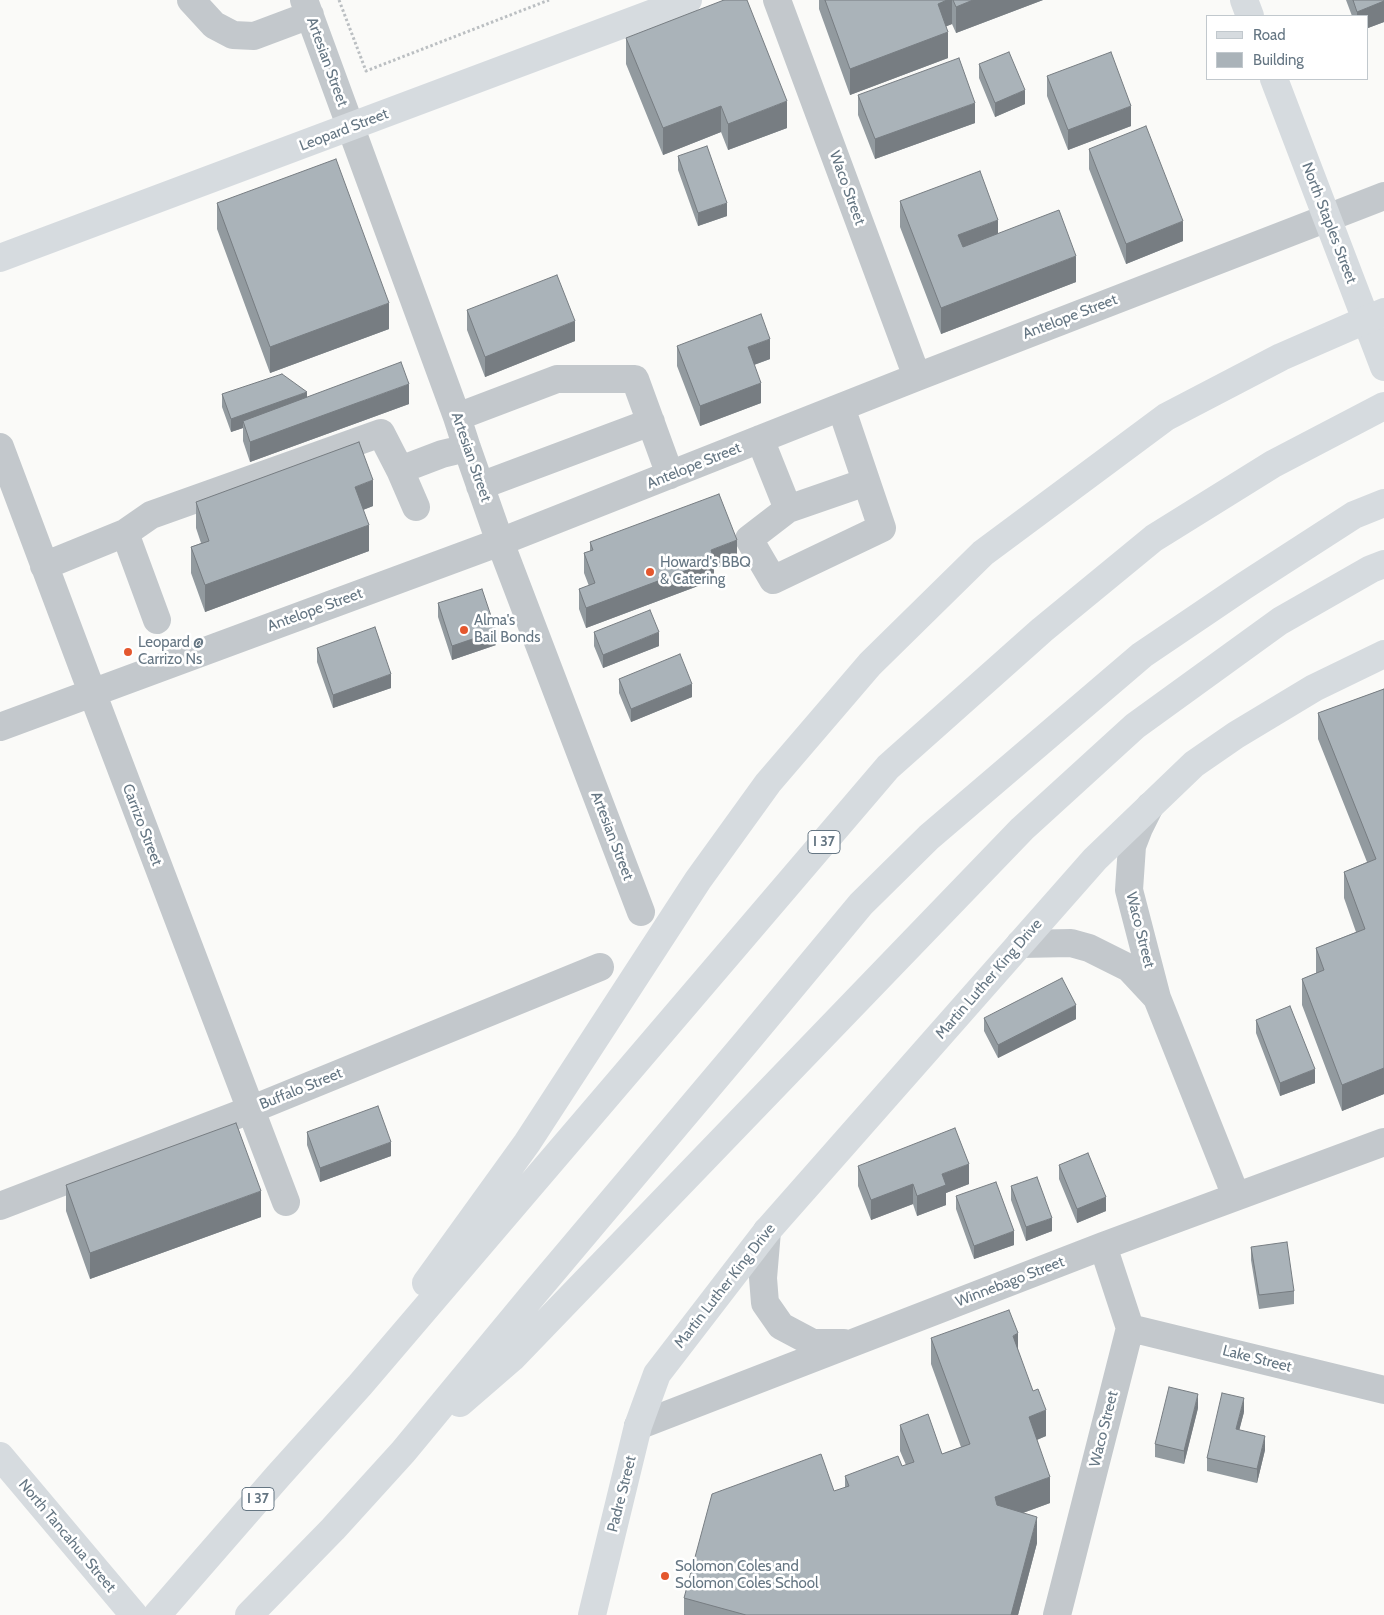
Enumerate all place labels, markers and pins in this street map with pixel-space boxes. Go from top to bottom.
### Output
place label: Howard's BBQ & Catering [660,554,751,589]
marker: Howard's BBQ & Catering [644,566,656,578]
place label: Alma's Bail Bonds [474,612,540,647]
marker: Alma's Bail Bonds [458,624,470,636]
place label: Leopard @ Carrizo Ns [138,634,204,669]
marker: Leopard @ Carrizo Ns [122,646,134,658]
place label: Solomon Coles and Solomon Coles School [675,1558,819,1593]
marker: Solomon Coles and Solomon Coles School [659,1570,671,1582]

